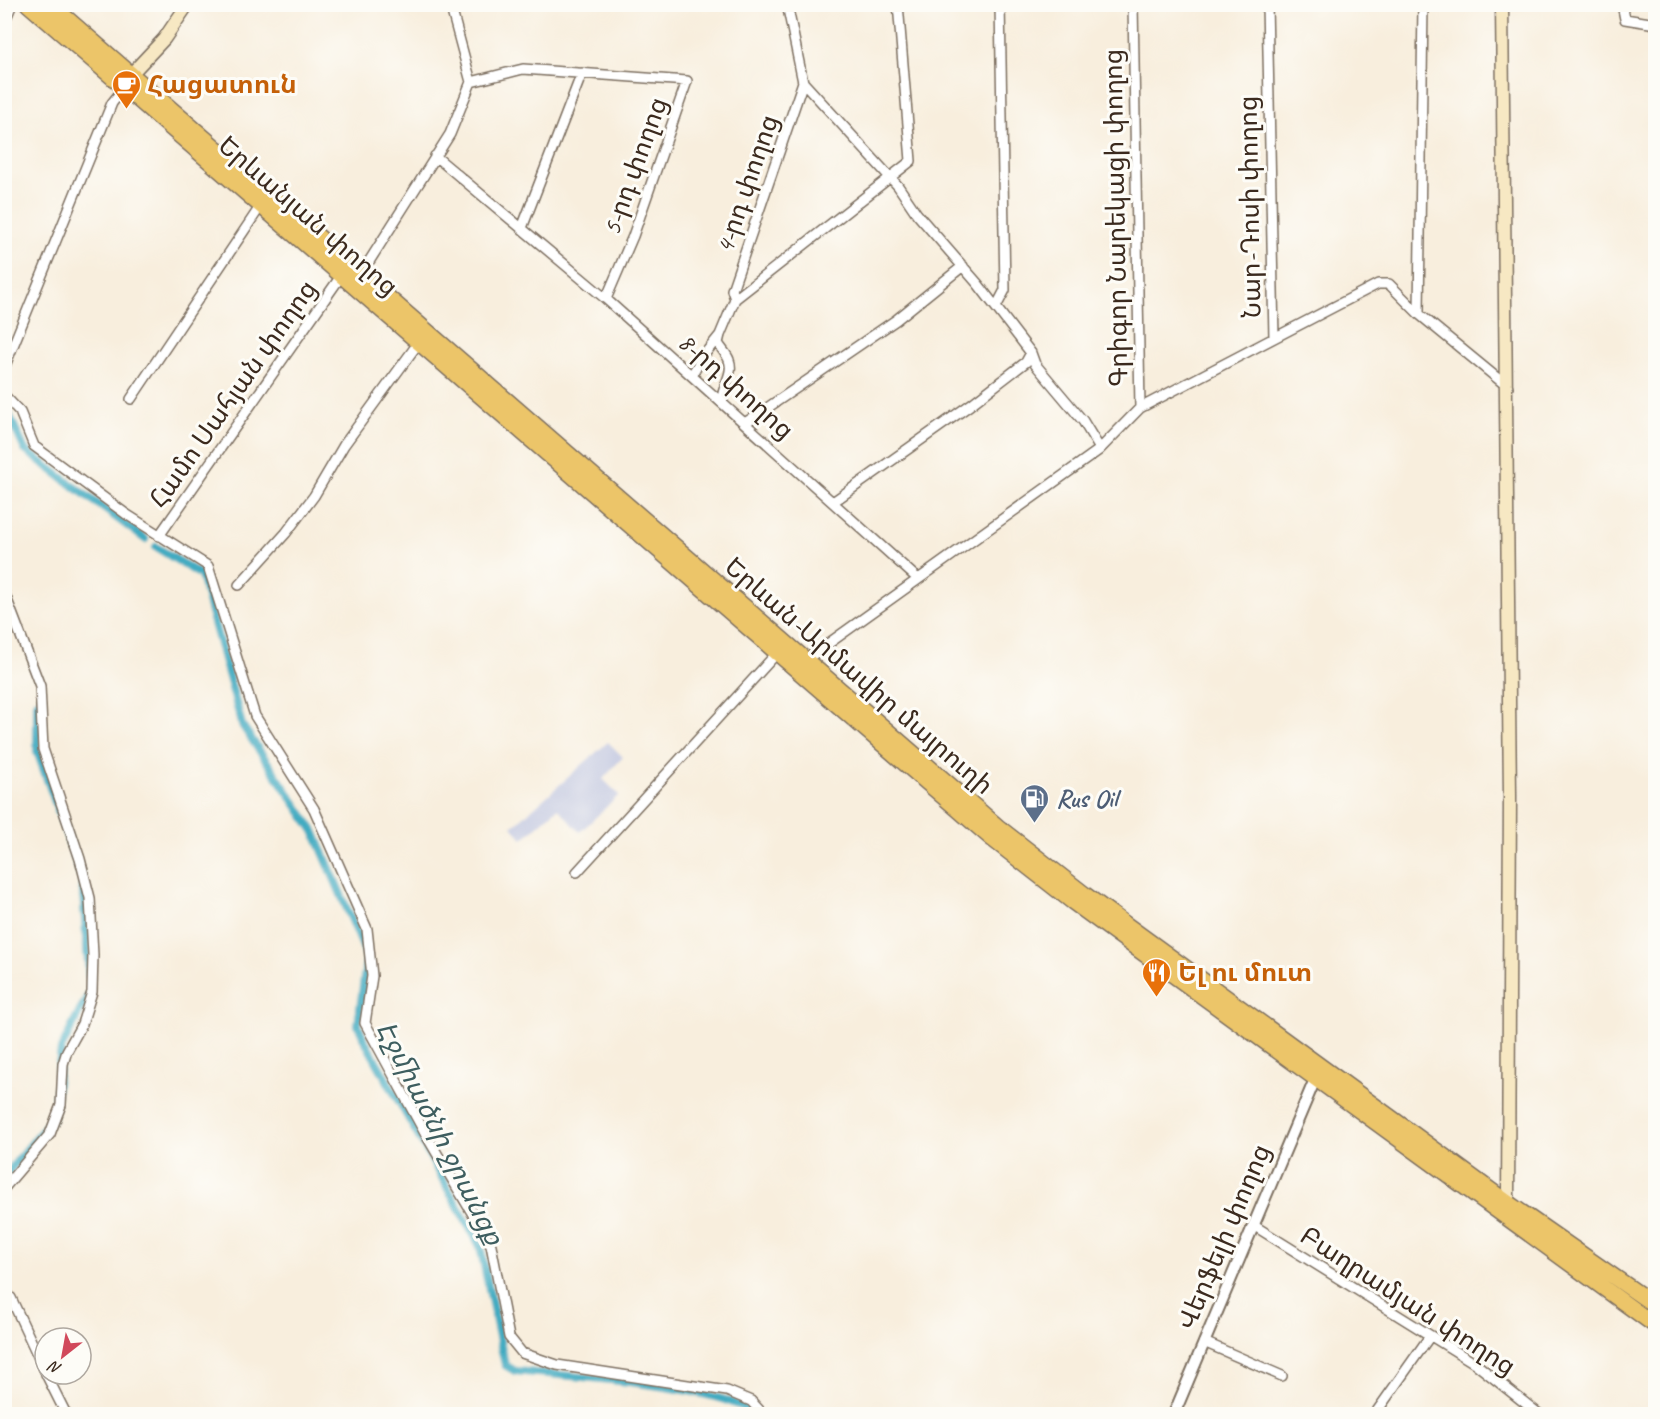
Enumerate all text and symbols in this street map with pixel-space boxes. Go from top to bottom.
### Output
street label: Գրիգոր Նարեկացի փողոց [1097,48,1135,388]
cafe icon: Հացատուն [110,68,142,110]
place label: Հացատուն [147,68,297,101]
street label: 5-րդ փողոց [595,93,675,239]
street label: Նար-Դոսի փողոց [1232,95,1268,319]
street label: 4-րդ փողոց [708,110,786,258]
street label: Երևանյան փողոց [211,129,405,303]
street label: Համո Սահյան փողոց [142,274,324,514]
street label: 8-րդ փողոց [671,325,801,447]
street label: Երևան-Արմավիր մայրուղի [718,550,1000,802]
fuel station icon: Rus Oil [1019,782,1051,824]
place label: Rus Oil [1056,782,1122,815]
restaurant icon: Ել ու մուտ [1141,956,1173,998]
place label: Ել ու մուտ [1178,956,1312,989]
water label: Էջմիածնի ջրանցք [369,1015,512,1251]
street label: Վերֆելի փողոց [1170,1139,1278,1335]
street label: Բաղրամյան փողոց [1294,1219,1522,1383]
north arrow [33,1326,93,1386]
text: N [44,1355,65,1379]

